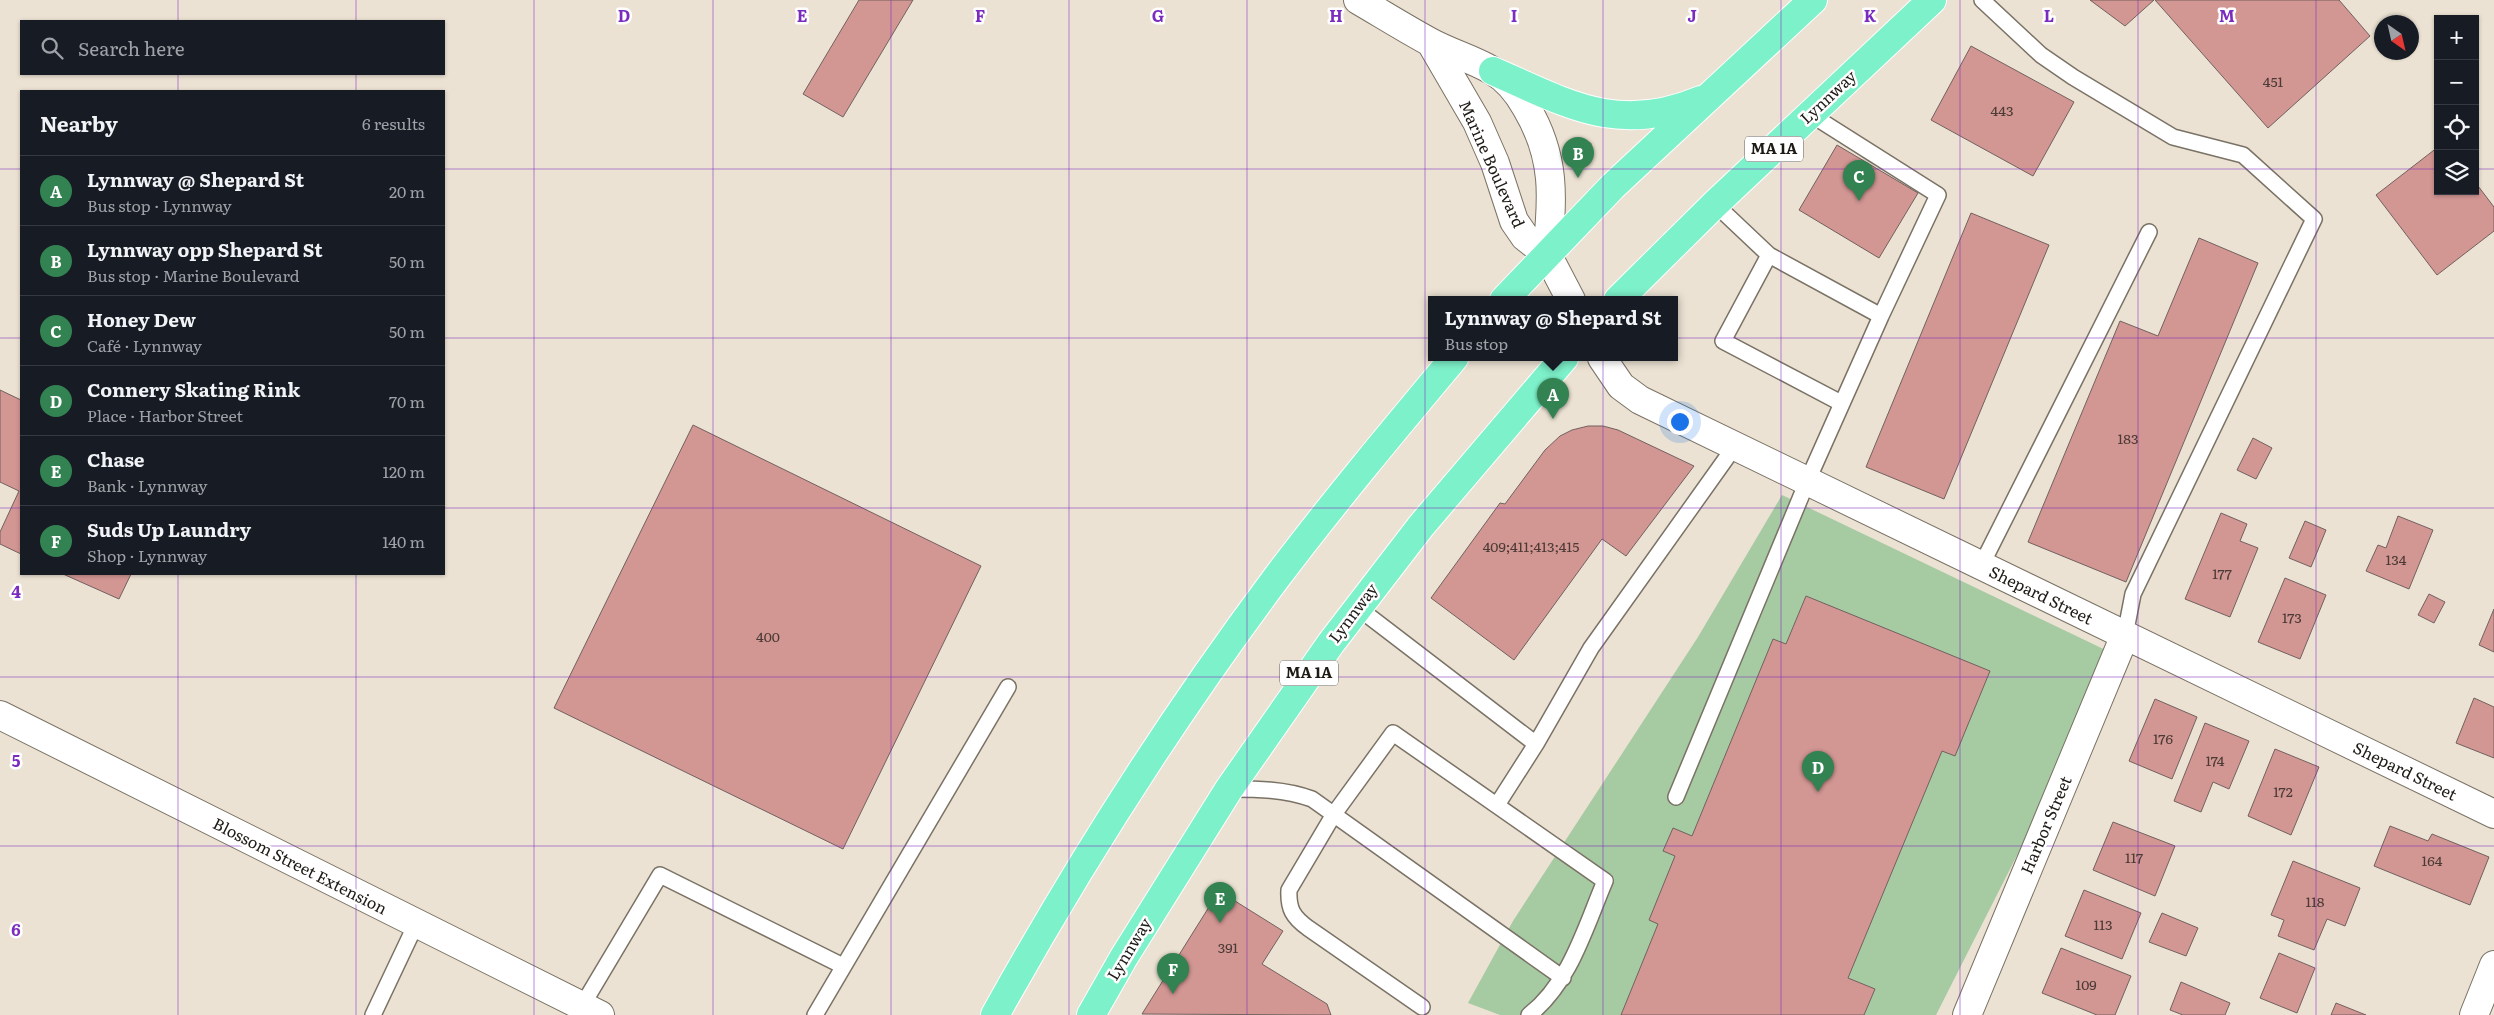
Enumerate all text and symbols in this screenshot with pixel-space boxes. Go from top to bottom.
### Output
text: D [618,3,630,27]
text: E [797,3,808,27]
text: F [975,3,985,27]
text: G [1152,3,1164,27]
text: H [1329,3,1343,27]
text: I [1511,3,1517,27]
text: J [1687,3,1697,27]
text: K [1864,3,1877,27]
text: L [2044,3,2054,27]
text: M [2219,3,2235,27]
north arrow [2374,15,2419,60]
map controls [2434,15,2479,195]
button: + [2434,15,2479,60]
search box [20,20,445,75]
icon: search [38,34,66,62]
text: Search here [78,34,185,62]
button: − [2434,60,2479,105]
street label: Lynnway [1794,63,1861,129]
house number: 451 [2263,71,2284,91]
street label: Marine Boulevard [1454,96,1532,231]
house number: 443 [1990,100,2014,120]
button: locate [2434,105,2479,150]
text: Nearby [40,107,118,138]
text: 6 results [362,111,425,135]
road number: MA 1A [1745,136,1803,162]
pin: B [1562,137,1594,178]
button: layers [2434,150,2479,195]
pin: C [1843,160,1875,201]
text: Lynnway @ Shepard St [87,165,304,193]
text: A [50,179,62,203]
text: 20 m [389,179,425,203]
text: Bus stop · Lynnway [87,193,232,217]
text: Lynnway opp Shepard St [87,235,323,263]
text: B [50,249,62,273]
text: 50 m [389,249,425,273]
text: Bus stop · Marine Boulevard [87,263,300,287]
popup [1428,296,1678,361]
text: Lynnway @ Shepard St [1444,303,1662,331]
text: Honey Dew [87,305,196,333]
text: C [50,319,62,343]
text: 50 m [389,319,425,343]
text: Bus stop [1444,331,1508,355]
text: Café · Lynnway [87,333,202,357]
text: Connery Skating Rink [87,375,300,403]
pin: A [1537,378,1569,419]
text: D [50,389,62,413]
text: 70 m [389,389,425,413]
text: Place · Harbor Street [87,403,243,427]
your location [1667,409,1693,435]
house number: 183 [2118,428,2139,448]
text: Chase [87,445,145,473]
text: E [51,459,61,483]
text: 120 m [382,459,425,483]
text: Bank · Lynnway [87,473,207,497]
text: Suds Up Laundry [87,515,251,543]
text: F [51,529,61,553]
text: 140 m [382,529,425,553]
house number: 409;411;413;415 [1483,536,1579,556]
text: Shop · Lynnway [87,543,207,567]
house number: 134 [2386,549,2407,569]
street label: Shepard Street [1986,559,2098,630]
house number: 177 [2212,563,2232,583]
street label: Lynnway [1322,577,1383,647]
text: 4 [11,579,21,603]
house number: 173 [2282,607,2302,627]
house number: 400 [756,626,780,646]
road number: MA 1A [1280,660,1338,686]
house number: 176 [2153,728,2173,748]
street label: Shepard Street [2350,735,2462,806]
text: 5 [12,748,21,772]
house number: 174 [2205,750,2225,770]
pin: D [1802,751,1834,792]
street label: Harbor Street [2014,771,2077,877]
house number: 172 [2273,781,2293,801]
street label: Blossom Street Extension [209,811,392,920]
house number: 117 [2125,847,2143,867]
house number: 164 [2422,850,2443,870]
pin: E [1204,882,1236,923]
house number: 118 [2305,891,2325,911]
street label: Lynnway [1100,912,1157,984]
house number: 113 [2094,914,2112,934]
text: 6 [11,917,21,941]
house number: 391 [1218,937,1239,957]
pin: F [1157,953,1189,994]
house number: 109 [2075,974,2097,994]

